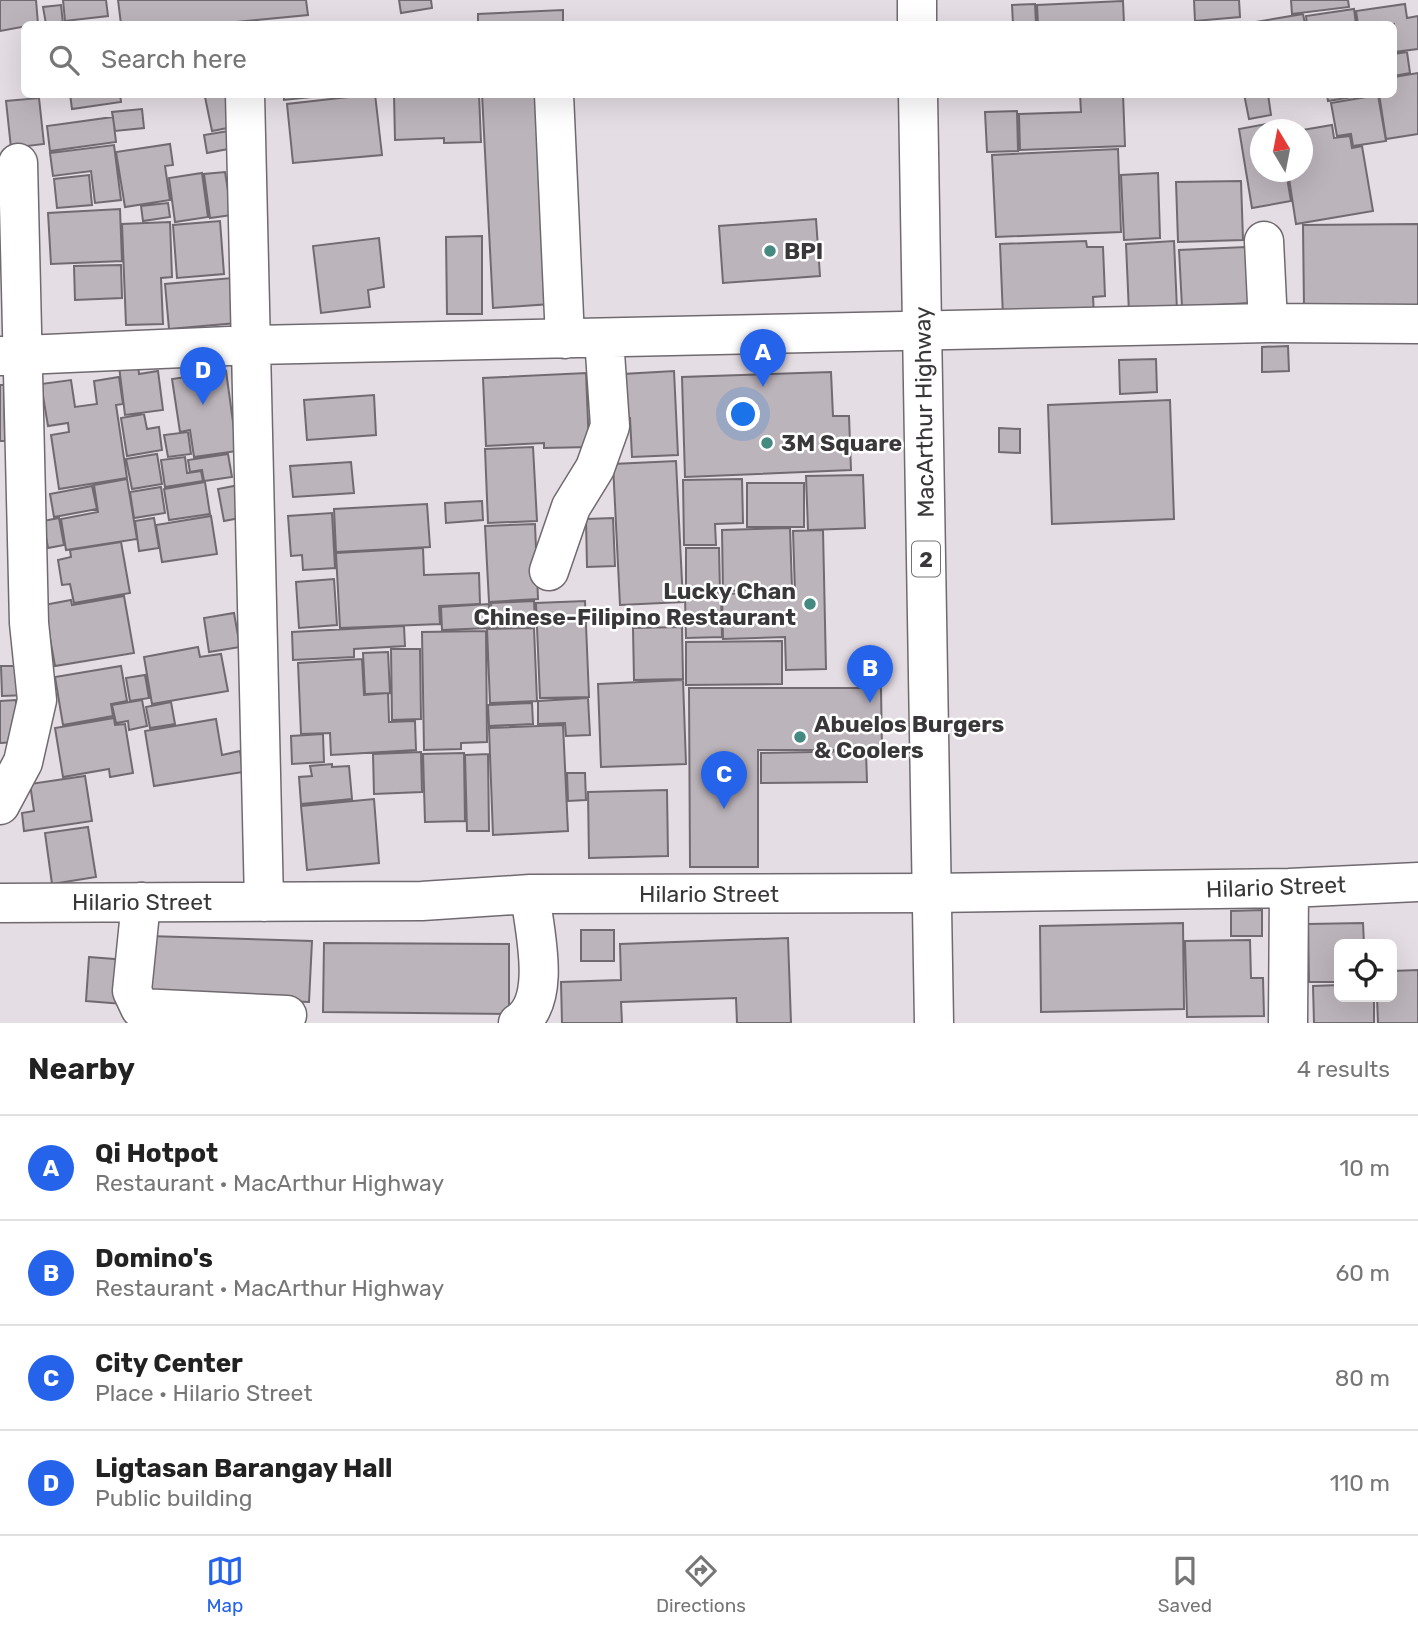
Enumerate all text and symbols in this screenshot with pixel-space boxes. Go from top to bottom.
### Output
search box [21,21,1397,98]
icon: search [45,41,83,79]
text: Search here [101,44,247,75]
north arrow [1250,119,1313,182]
place label: BPI [784,237,823,265]
marker: BPI [762,243,778,259]
street label: MacArthur Highway [908,306,940,518]
pin: A [740,329,786,387]
pin: D [180,347,226,405]
your location [726,397,760,431]
place label: 3M Square [781,429,902,457]
marker: 3M Square [759,435,775,451]
road number: 2 [912,542,940,576]
place label: Lucky Chan Chinese-Filipino Restaurant [473,577,796,631]
marker: Lucky Chan Chinese-Filipino Restaurant [802,596,818,612]
pin: B [847,645,893,703]
place label: Abuelos Burgers & Coolers [814,710,1005,764]
marker: Abuelos Burgers & Coolers [792,729,808,745]
pin: C [701,751,747,809]
street label: Hilario Street [1206,871,1346,903]
street label: Hilario Street [639,880,779,908]
street label: Hilario Street [72,888,212,916]
map controls [1334,939,1397,1002]
button: locate [1334,939,1397,1002]
text: Nearby [28,1051,135,1087]
text: 4 results [1297,1055,1390,1083]
text: Qi Hotpot [95,1138,218,1169]
text: A [43,1154,59,1182]
text: 10 m [1339,1154,1390,1182]
text: Restaurant · MacArthur Highway [95,1169,444,1197]
text: Domino's [95,1243,213,1274]
text: B [43,1259,59,1287]
text: 60 m [1335,1259,1390,1287]
text: Restaurant · MacArthur Highway [95,1274,444,1302]
text: City Center [95,1348,243,1379]
text: C [43,1364,59,1392]
text: 80 m [1335,1364,1390,1392]
text: Place · Hilario Street [95,1379,312,1407]
text: Ligtasan Barangay Hall [95,1453,393,1484]
text: D [43,1469,59,1497]
text: 110 m [1330,1469,1390,1497]
text: Public building [95,1484,252,1512]
tab: Map [206,1552,244,1617]
tab: Directions [656,1552,746,1617]
tab: Saved [1158,1552,1212,1617]

